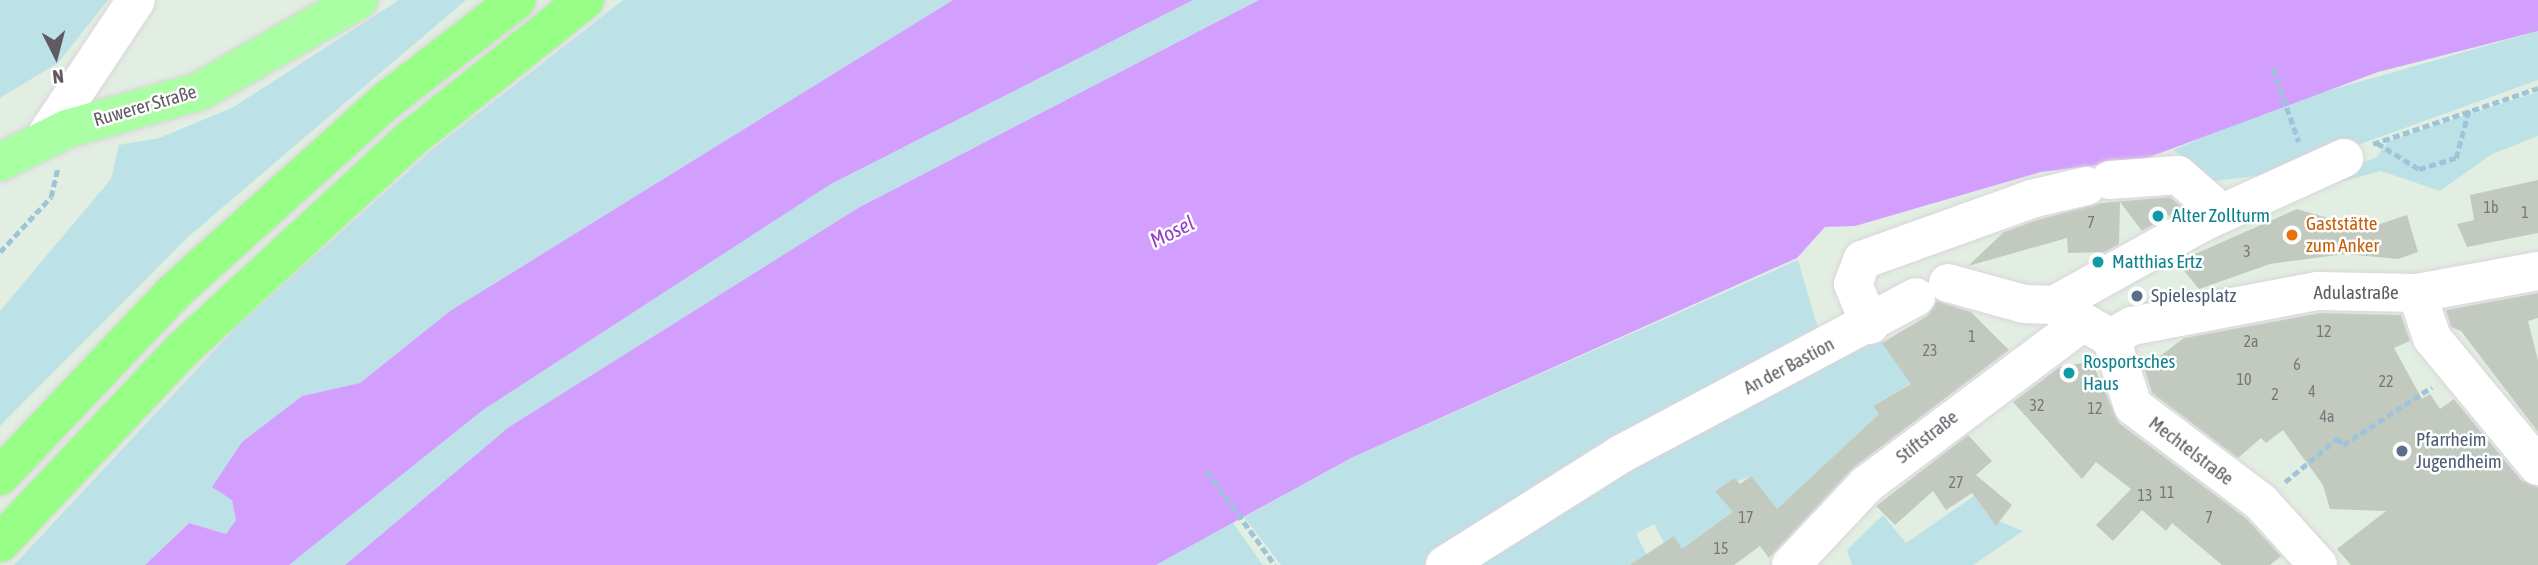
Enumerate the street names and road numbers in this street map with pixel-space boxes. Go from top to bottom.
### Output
street label: Ruwerer Straße [91,80,199,132]
street label: Adulastraße [2313,282,2399,304]
street label: An der Bastion [1740,333,1838,399]
street label: Stiftstraße [1891,406,1963,468]
street label: Mechtelstraße [2144,412,2238,490]

